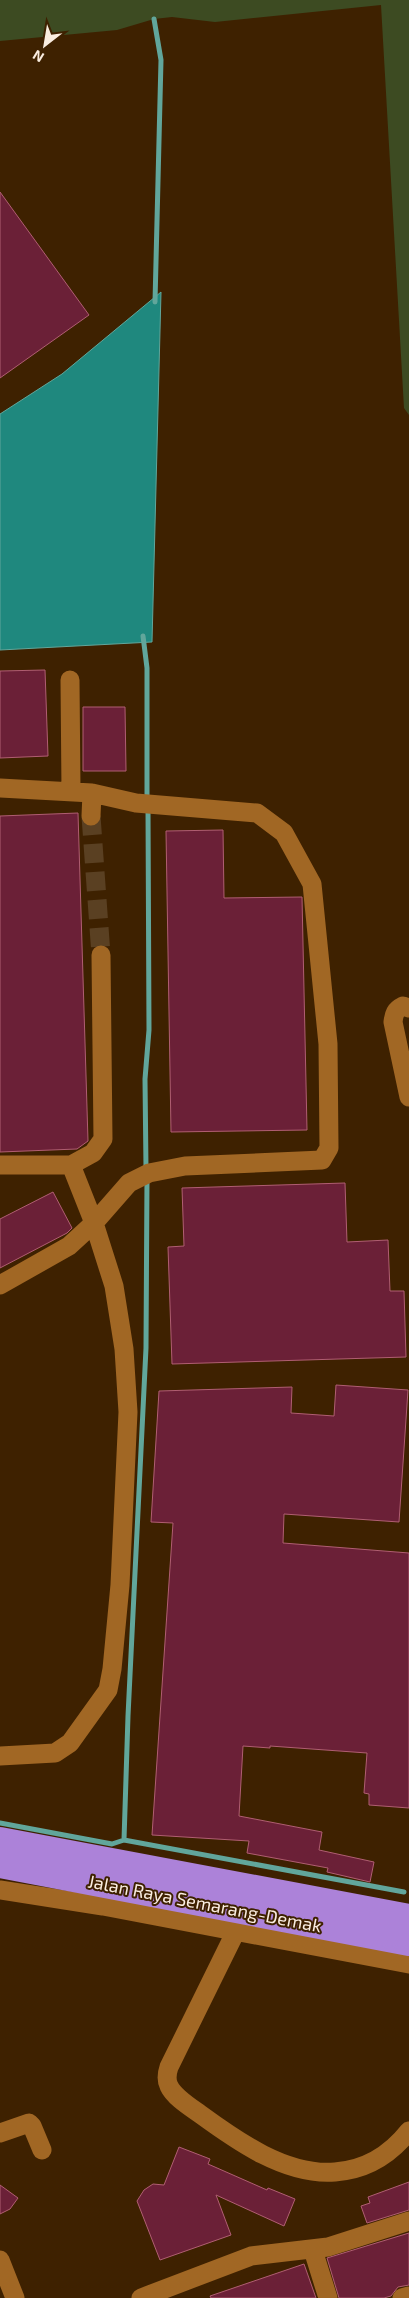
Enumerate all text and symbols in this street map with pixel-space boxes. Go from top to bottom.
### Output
north arrow [20,20,70,70]
text: N [29,47,47,66]
street label: Jalan Raya Semarang-Demak [86,1870,324,1936]

